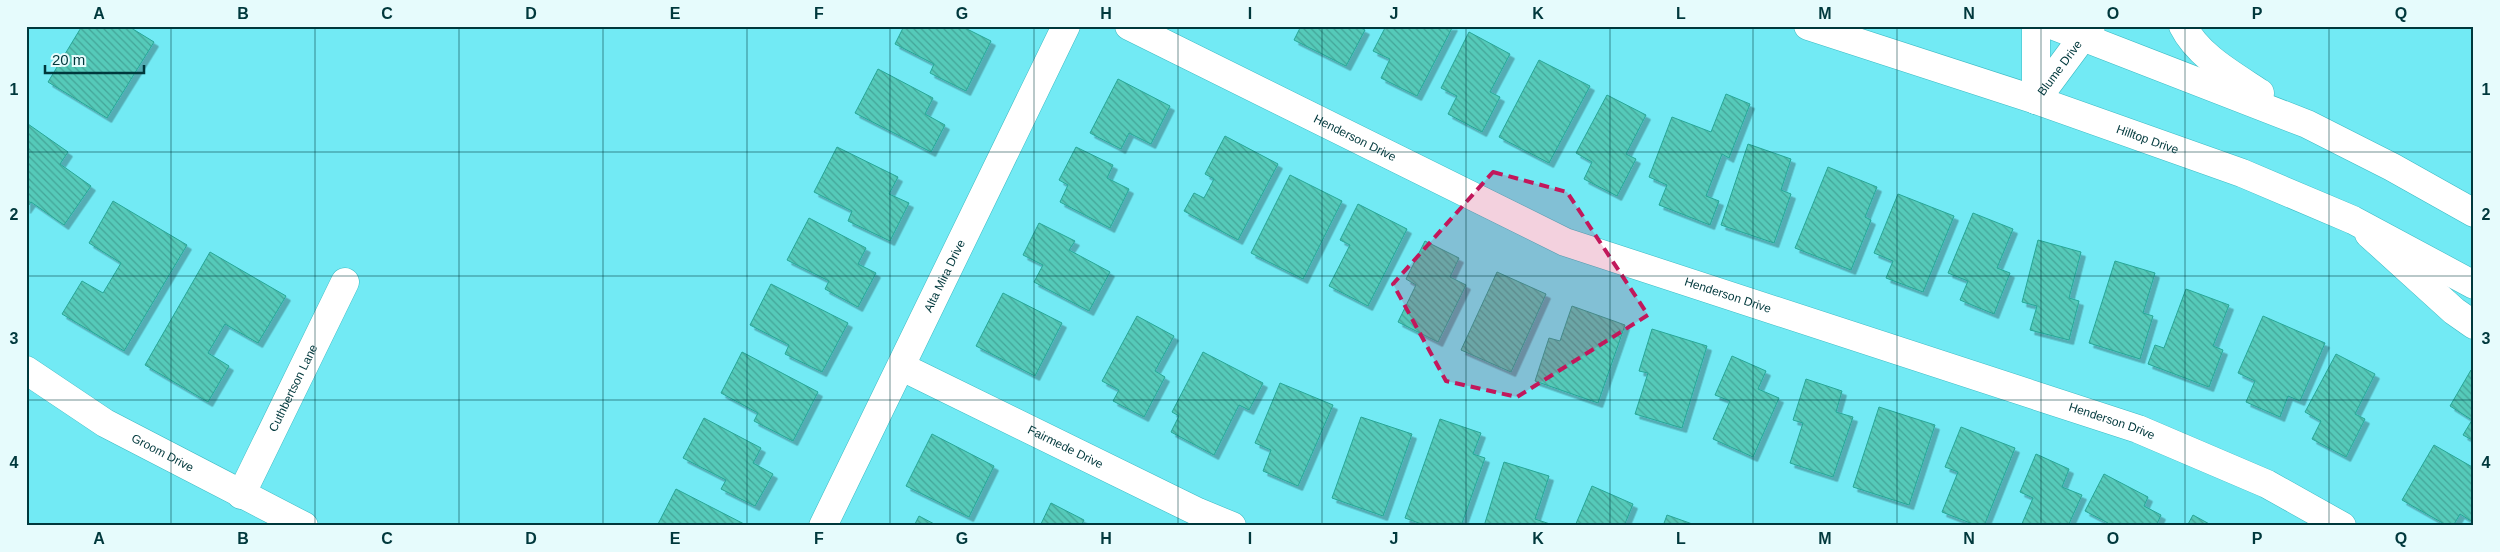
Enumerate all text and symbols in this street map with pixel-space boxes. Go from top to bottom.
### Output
text: A [93,5,105,22]
text: B [237,5,249,22]
text: C [381,5,393,22]
text: D [525,5,537,22]
text: E [670,5,681,22]
text: F [814,5,824,22]
text: G [956,5,968,22]
text: H [1100,5,1112,22]
text: I [1248,5,1252,22]
text: J [1390,5,1398,22]
text: K [1532,5,1544,22]
text: L [1676,5,1686,22]
text: M [1818,5,1832,22]
text: N [1963,5,1975,22]
text: O [2107,5,2119,22]
text: P [2252,5,2263,22]
text: Q [2395,5,2407,22]
street label: Blume Drive [2035,37,2085,98]
scale bar [45,42,144,74]
text: 20 m [52,51,85,68]
text: 1 [10,81,19,98]
text: 1 [2482,81,2491,98]
street label: Henderson Drive [1311,112,1399,164]
street label: Hilltop Drive [2115,122,2181,157]
text: 2 [10,206,19,223]
text: 2 [2482,206,2491,223]
street label: Alta Mira Drive [921,237,968,314]
street label: Henderson Drive [1683,275,1773,316]
text: 3 [10,330,19,347]
text: 3 [2482,330,2491,347]
street label: Cuthbertson Lane [266,342,321,434]
street label: Henderson Drive [2067,400,2157,443]
street label: Fairmede Drive [1025,423,1106,472]
street label: Groom Drive [129,431,196,475]
text: 4 [10,454,19,471]
text: 4 [2482,454,2491,471]
text: A [93,530,105,547]
text: B [237,530,249,547]
text: C [381,530,393,547]
text: D [525,530,537,547]
text: E [670,530,681,547]
text: F [814,530,824,547]
text: G [956,530,968,547]
text: H [1100,530,1112,547]
text: I [1248,530,1252,547]
text: J [1390,530,1398,547]
text: K [1532,530,1544,547]
text: L [1676,530,1686,547]
text: M [1818,530,1832,547]
text: N [1963,530,1975,547]
text: O [2107,530,2119,547]
text: P [2252,530,2263,547]
text: Q [2395,530,2407,547]

